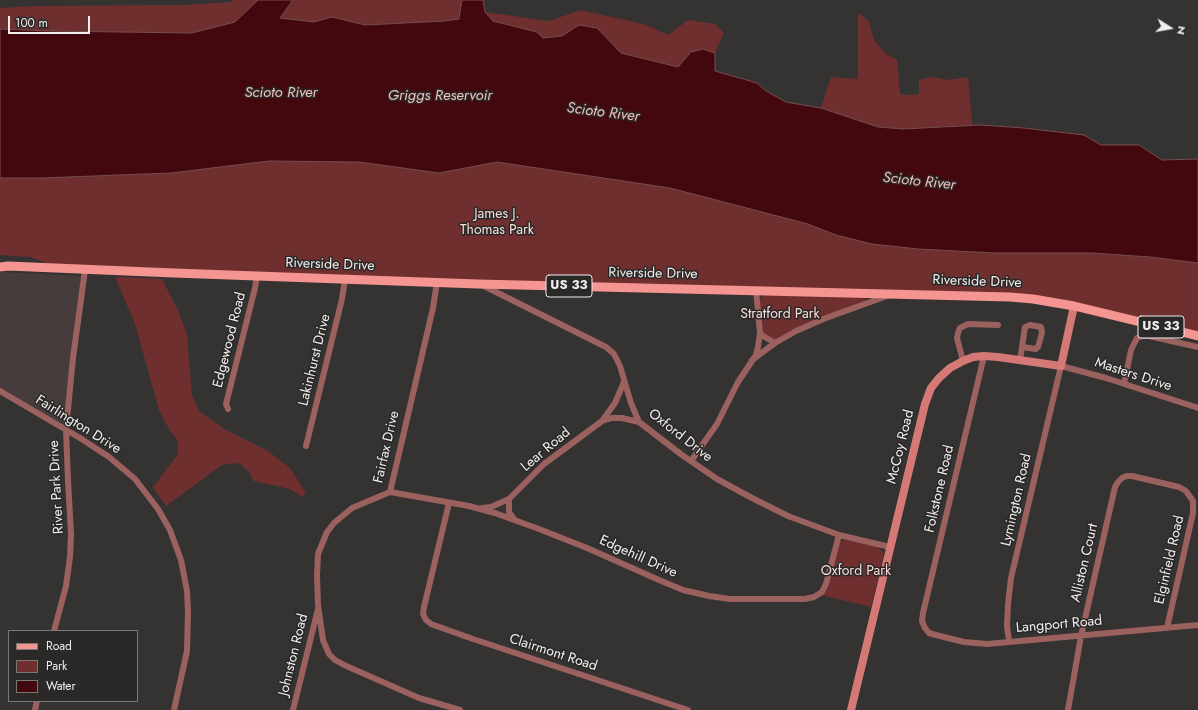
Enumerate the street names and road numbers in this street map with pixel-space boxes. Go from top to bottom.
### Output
street label: Riverside Drive [285,255,375,275]
street label: Riverside Drive [608,265,698,283]
street label: Riverside Drive [932,272,1022,292]
road number: US 33 [546,275,592,297]
street label: Edgewood Road [210,291,250,389]
street label: Lakinhurst Drive [295,312,335,408]
road number: US 33 [1138,316,1184,338]
street label: Masters Drive [1092,355,1174,395]
street label: Fairlington Drive [32,392,124,458]
street label: Oxford Drive [645,406,715,466]
street label: McCoy Road [884,408,918,486]
street label: Fairfax Drive [371,409,403,485]
street label: Lear Road [518,424,574,476]
street label: River Park Drive [46,440,68,534]
street label: Folkstone Road [922,444,958,534]
street label: Lymington Road [998,452,1036,548]
street label: Elginfield Road [1152,514,1188,606]
street label: Alliston Court [1068,522,1102,604]
street label: Edgehill Drive [596,532,680,582]
street label: Johnston Road [276,612,312,698]
street label: Langport Road [1015,613,1103,637]
street label: Clairmont Road [507,631,599,675]

